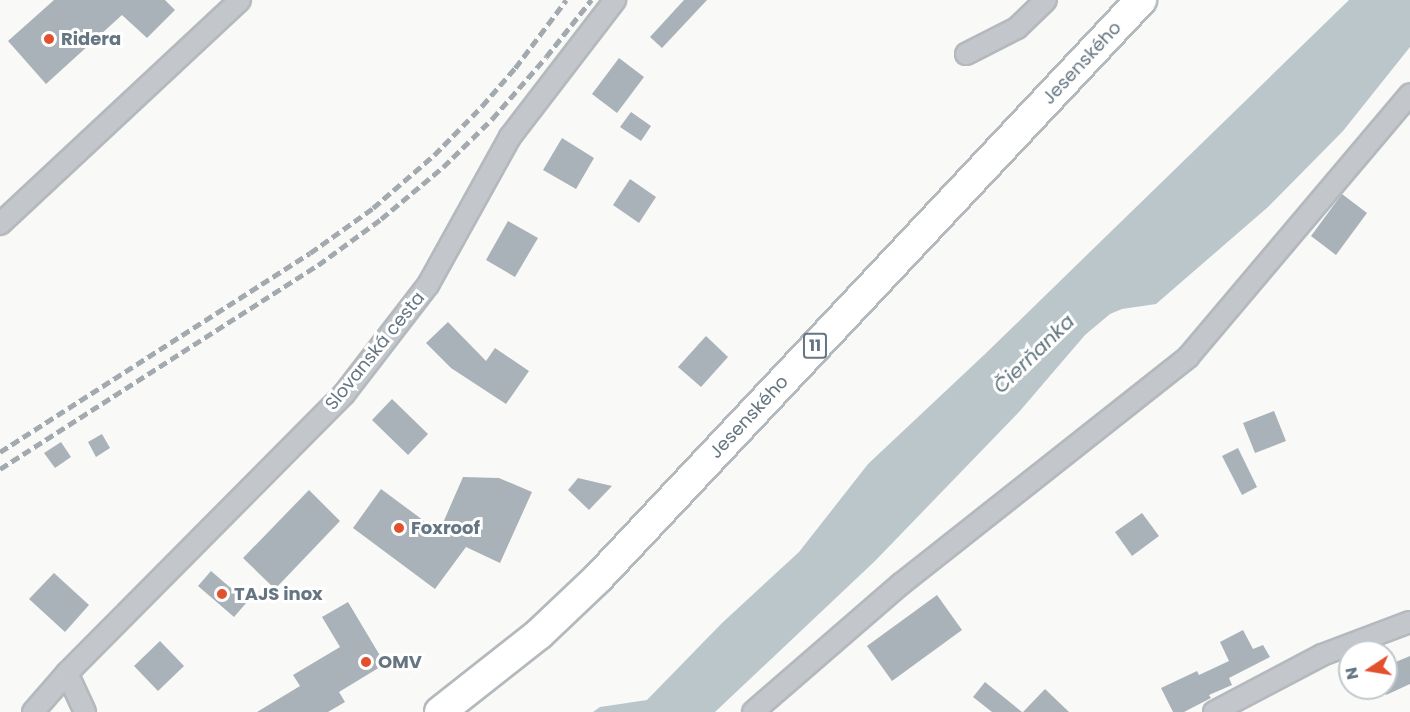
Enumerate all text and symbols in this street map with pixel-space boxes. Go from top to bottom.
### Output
street label: Jesenského [1038,17,1126,109]
place label: Ridera [61,28,121,50]
marker: Ridera [42,32,56,46]
street label: Slovanská cesta [321,287,429,415]
water label: Čierňanka [989,310,1079,398]
road number: 11 [802,333,828,359]
street label: Jesenského [705,371,793,463]
place label: Foxroof [411,517,480,539]
marker: Foxroof [392,521,406,535]
place label: TAJS inox [234,583,323,605]
marker: TAJS inox [215,587,229,601]
north arrow [1338,640,1398,700]
place label: OMV [378,651,422,673]
marker: OMV [359,655,373,669]
text: N [1339,665,1364,682]

